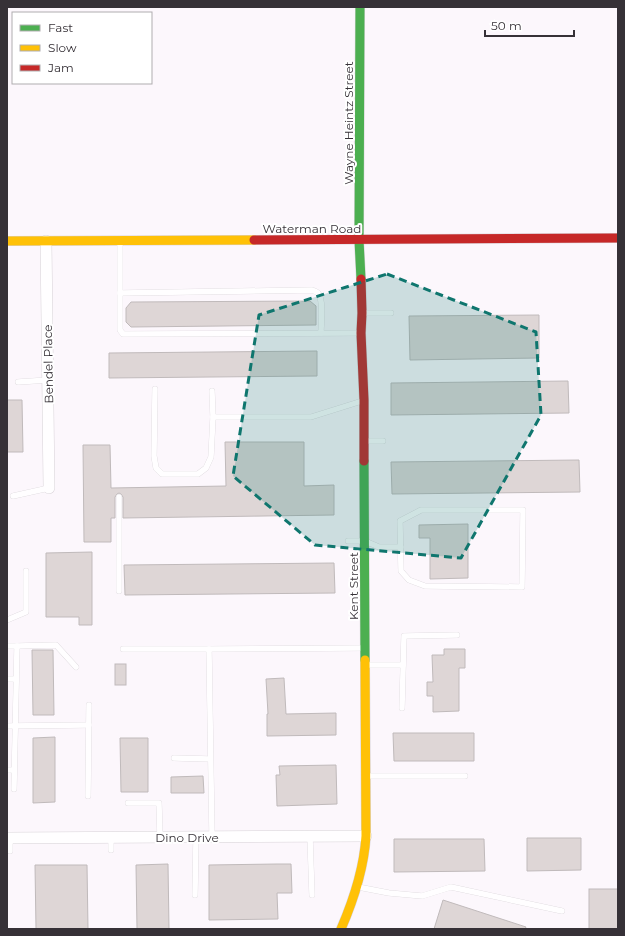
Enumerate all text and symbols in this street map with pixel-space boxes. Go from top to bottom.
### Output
legend [12,12,152,84]
scale bar [485,12,574,38]
text: 50 m [491,18,522,33]
text: Fast [48,20,73,35]
text: Slow [48,40,77,55]
text: Jam [47,60,74,75]
street label: Wayne Heintz Street [341,61,356,185]
street label: Waterman Road [263,221,361,236]
street label: Bendel Place [40,324,56,404]
street label: Kent Street [346,552,361,620]
street label: Dino Drive [155,830,219,845]

